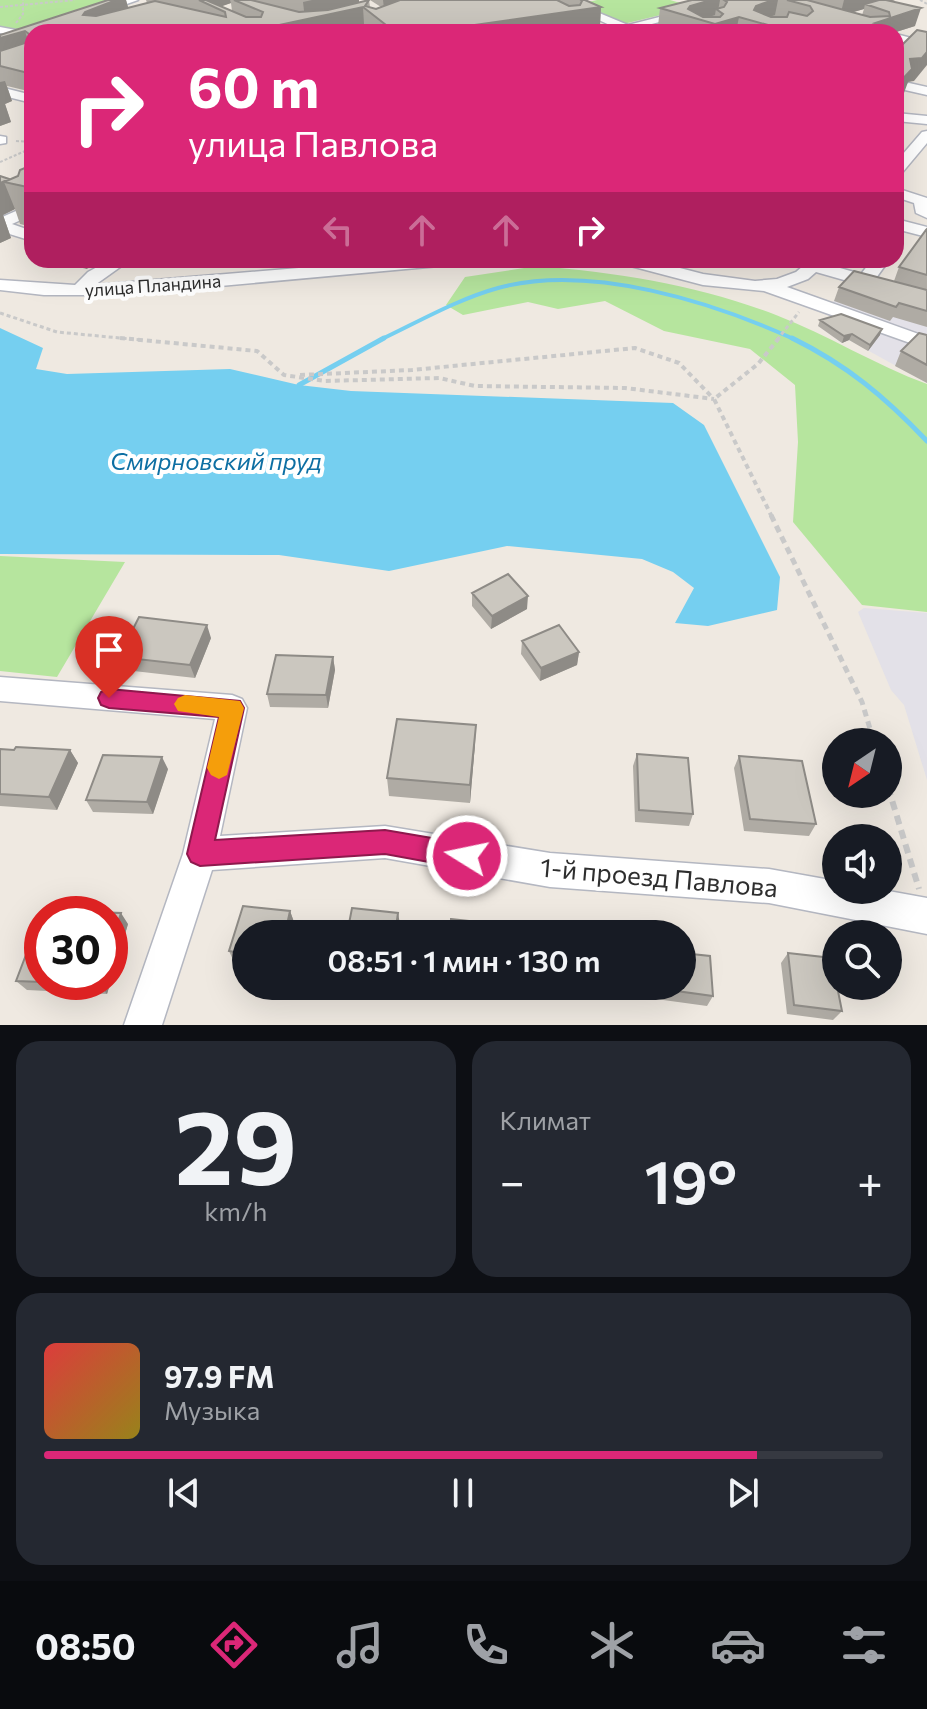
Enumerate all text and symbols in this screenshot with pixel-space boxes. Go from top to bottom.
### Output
text: 60 m [188,51,319,120]
icon: right [56,56,160,160]
text: улица Павлова [188,120,438,164]
icon: left [316,208,360,252]
icon: ahead [400,208,444,252]
icon: ahead [484,208,528,252]
icon: right [568,208,612,252]
street label: улица Пландина [84,269,222,301]
water label: Смирновский пруд [110,446,322,475]
pin [75,616,143,698]
icon: arrive [87,628,131,672]
north arrow [822,728,902,808]
map controls [822,728,902,1000]
position arrow [425,814,509,898]
button: sound [822,824,902,904]
street label: 1-й проезд Павлова [539,851,779,902]
speed limit sign: 30 [24,896,128,1000]
button: search [822,920,902,1000]
text: 08:51 · 1 мин · 130 m [328,941,600,978]
text: 29 [174,1079,297,1206]
text: Климат [500,1104,591,1135]
text: 19° [644,1143,737,1216]
text: − [500,1153,525,1207]
text: + [857,1153,883,1207]
text: km/h [204,1195,267,1226]
text: 97.9 FM [164,1357,274,1394]
text: Музыка [164,1394,260,1425]
icon: previous [162,1471,206,1515]
icon: pause [441,1471,485,1515]
icon: next [721,1471,765,1515]
icon: directions [206,1617,262,1673]
icon: music [332,1617,388,1673]
icon: phone [458,1617,514,1673]
icon: climate [584,1617,640,1673]
icon: car [710,1617,766,1673]
icon: filters [836,1617,892,1673]
text: 08:50 [35,1623,136,1667]

